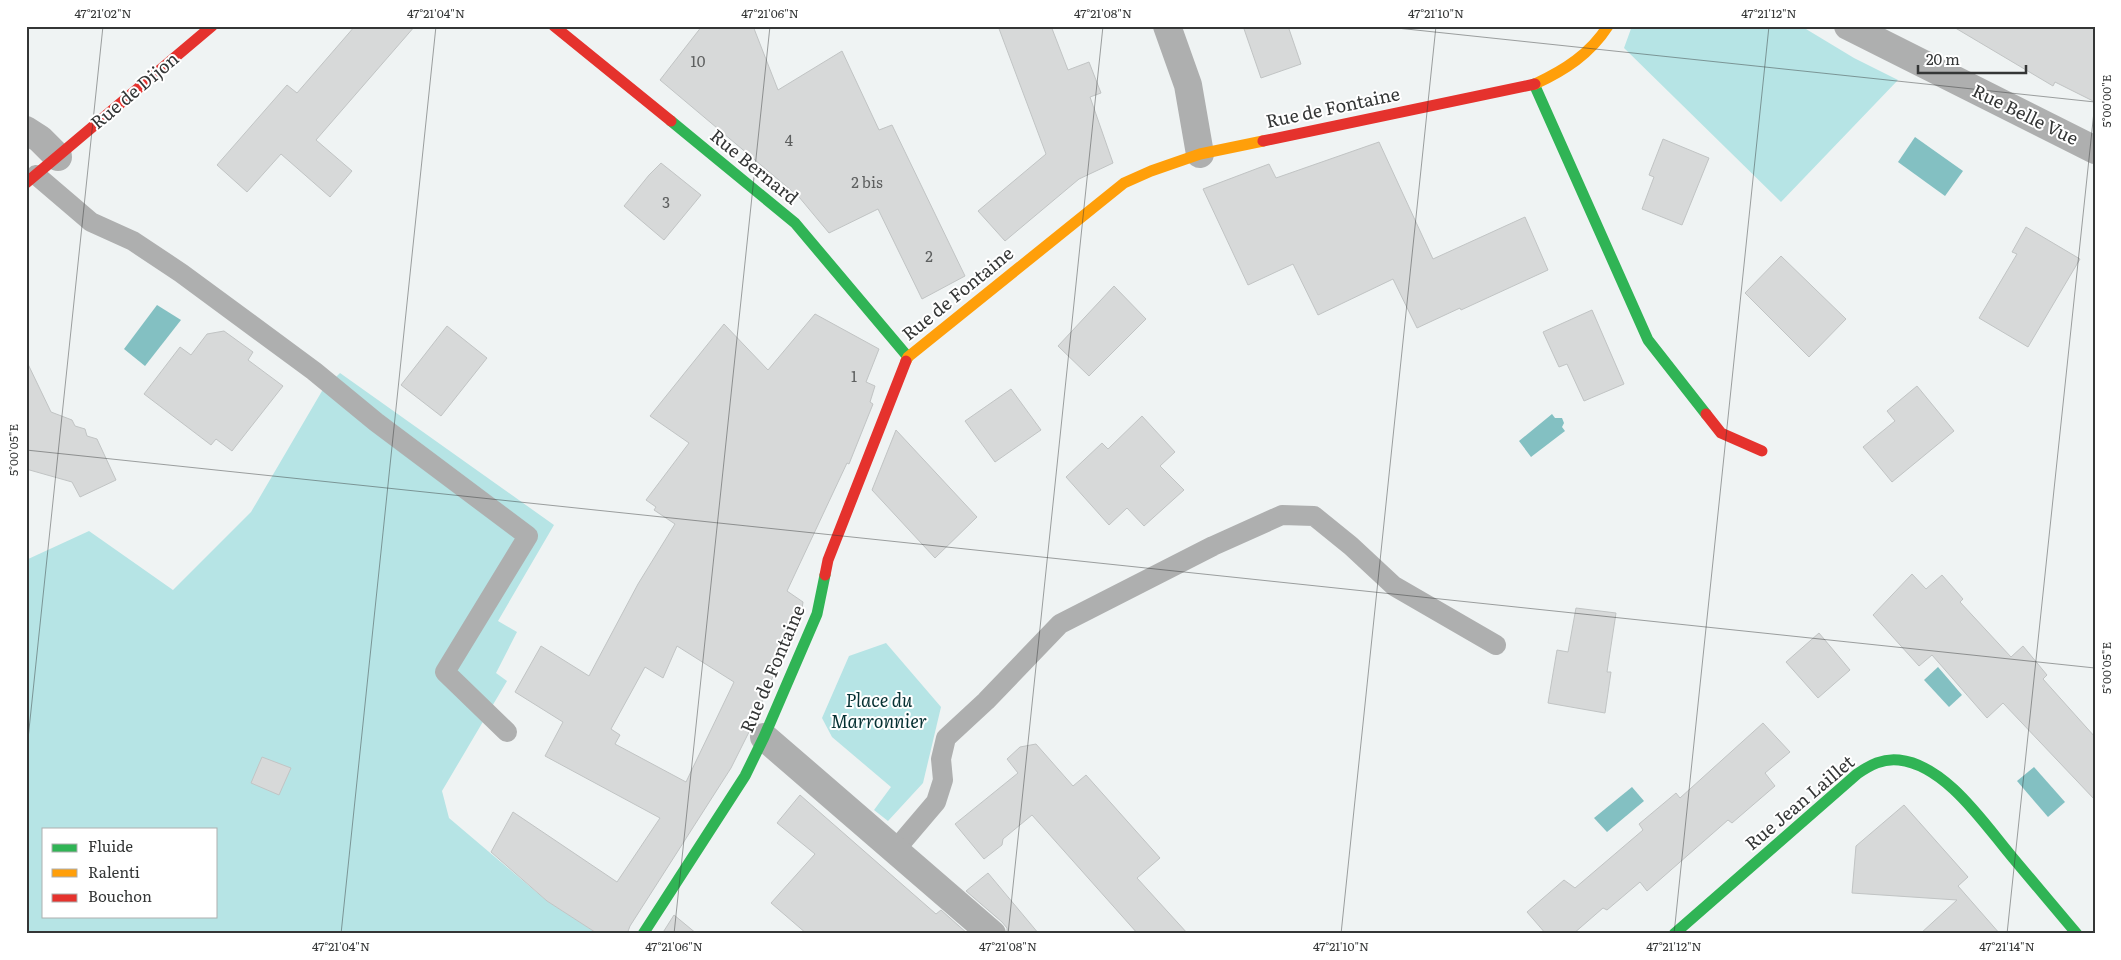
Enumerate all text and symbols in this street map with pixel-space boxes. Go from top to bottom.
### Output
text: 47°21'02"N [74,4,132,22]
text: 47°21'04"N [407,4,465,22]
text: 47°21'06"N [741,4,799,22]
text: 47°21'08"N [1074,4,1132,22]
text: 47°21'10"N [1408,4,1464,22]
text: 47°21'12"N [1741,4,1797,22]
scale bar [1918,42,2026,74]
street label: Rue de Dijon [84,45,184,135]
text: 20 m [1926,47,1960,70]
house number: 10 [691,49,706,72]
text: 5°00'00"E [2097,74,2115,127]
street label: Rue Belle Vue [1968,76,2083,151]
street label: Rue de Fontaine [1263,79,1402,134]
street label: Rue Bernard [705,122,805,210]
house number: 4 [785,128,793,151]
house number: 2 bis [851,170,883,193]
house number: 3 [662,190,670,213]
street label: Rue de Fontaine [896,239,1019,346]
house number: 2 [925,244,933,267]
house number: 1 [851,364,857,387]
text: 5°00'05"E [4,424,22,476]
street label: Rue de Fontaine [733,600,811,736]
text: 5°00'05"E [2097,642,2115,694]
park label: Place du Marronnier [831,686,927,734]
street label: Rue Jean Laillet [1738,747,1860,856]
legend [42,828,218,918]
text: Fluide [88,834,133,857]
text: Ralenti [88,860,140,883]
text: Bouchon [88,884,152,907]
text: 47°21'04"N [312,937,370,955]
text: 47°21'06"N [645,937,703,955]
text: 47°21'08"N [979,937,1037,955]
text: 47°21'10"N [1313,937,1369,955]
text: 47°21'12"N [1646,937,1702,955]
text: 47°21'14"N [1979,937,2035,955]

